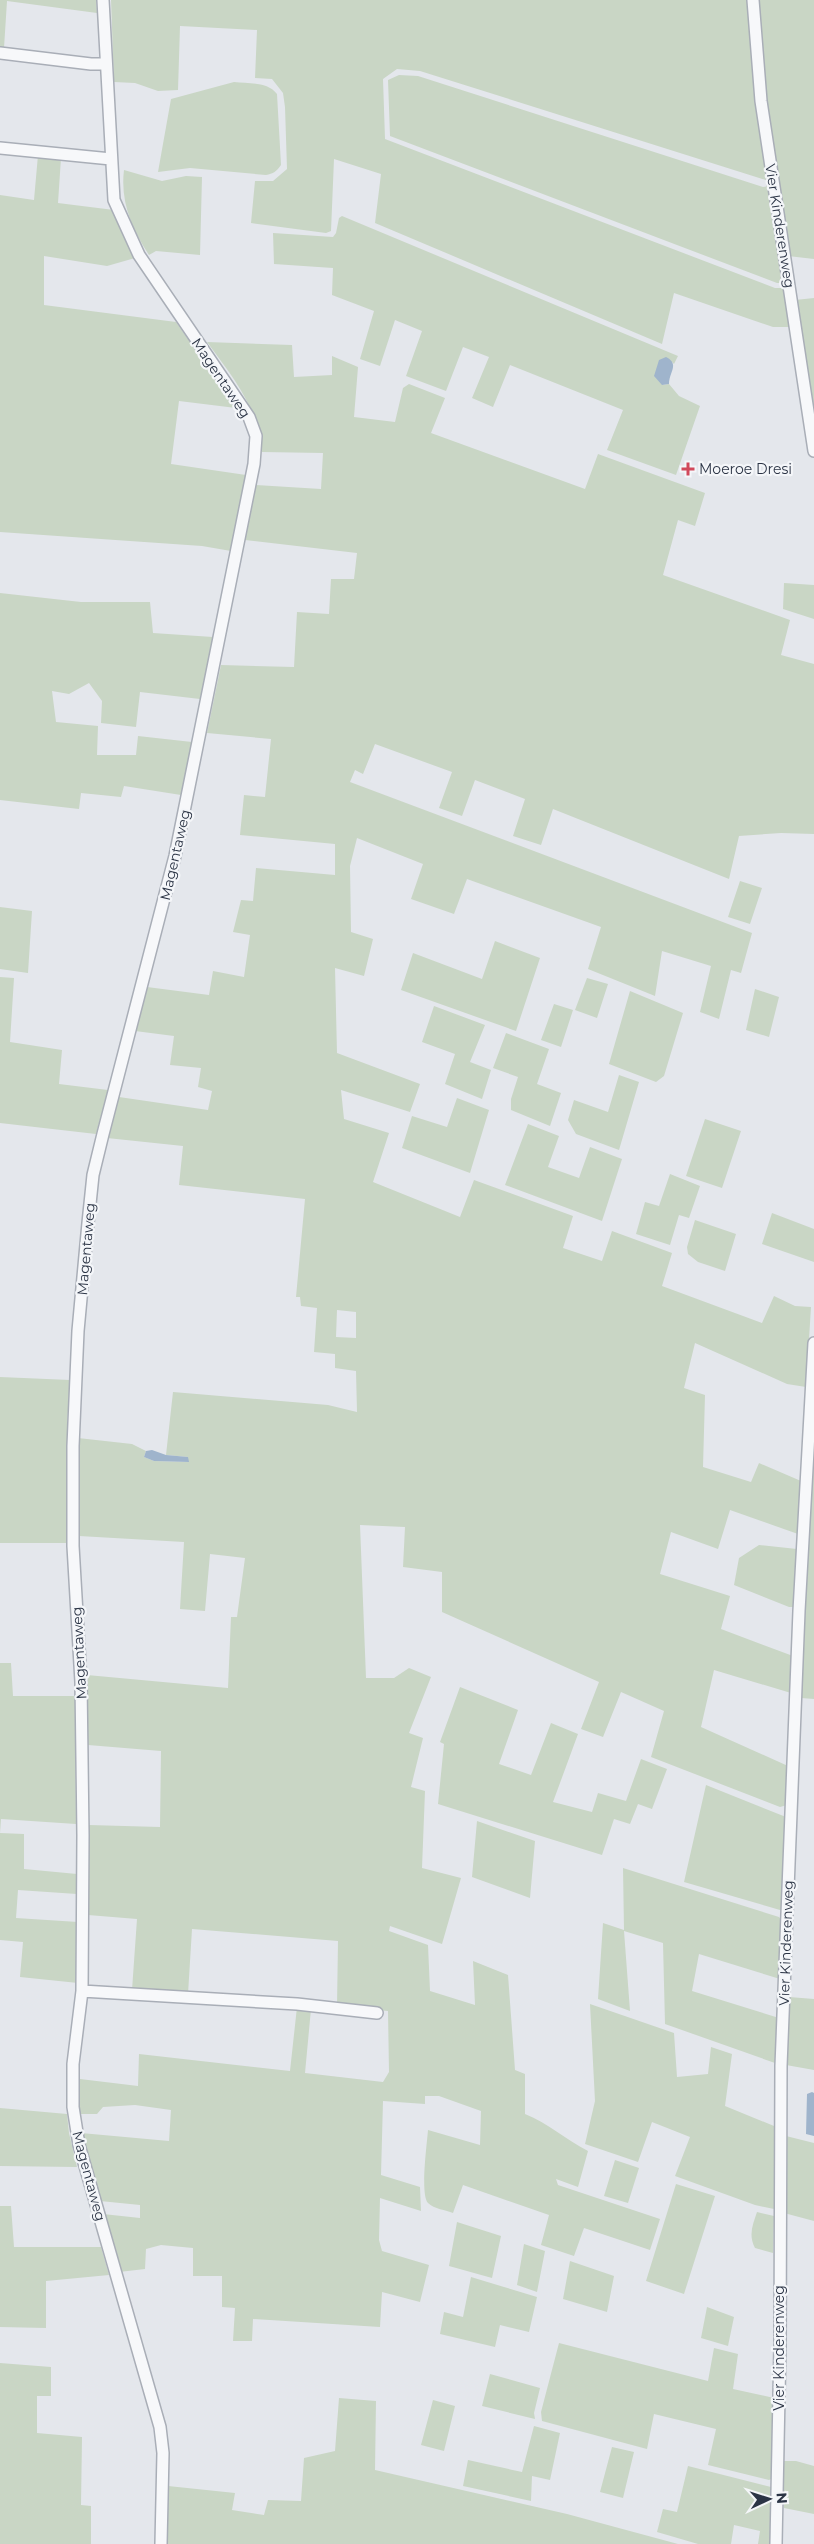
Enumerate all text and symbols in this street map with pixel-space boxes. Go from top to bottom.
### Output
street label: Vier Kinderenweg [761,163,799,289]
street label: Magentaweg [188,334,254,422]
place label: Moeroe Dresi [699,460,792,478]
marker: Moeroe Dresi [681,462,695,476]
street label: Magentaweg [156,808,194,902]
street label: Magentaweg [73,1202,99,1296]
street label: Magentaweg [68,1606,90,1700]
street label: Vier Kinderenweg [775,1880,797,2006]
street label: Magentaweg [68,2129,110,2223]
street label: Vier Kinderenweg [770,2285,788,2411]
north arrow [744,2474,794,2524]
text: N [773,2492,791,2504]

